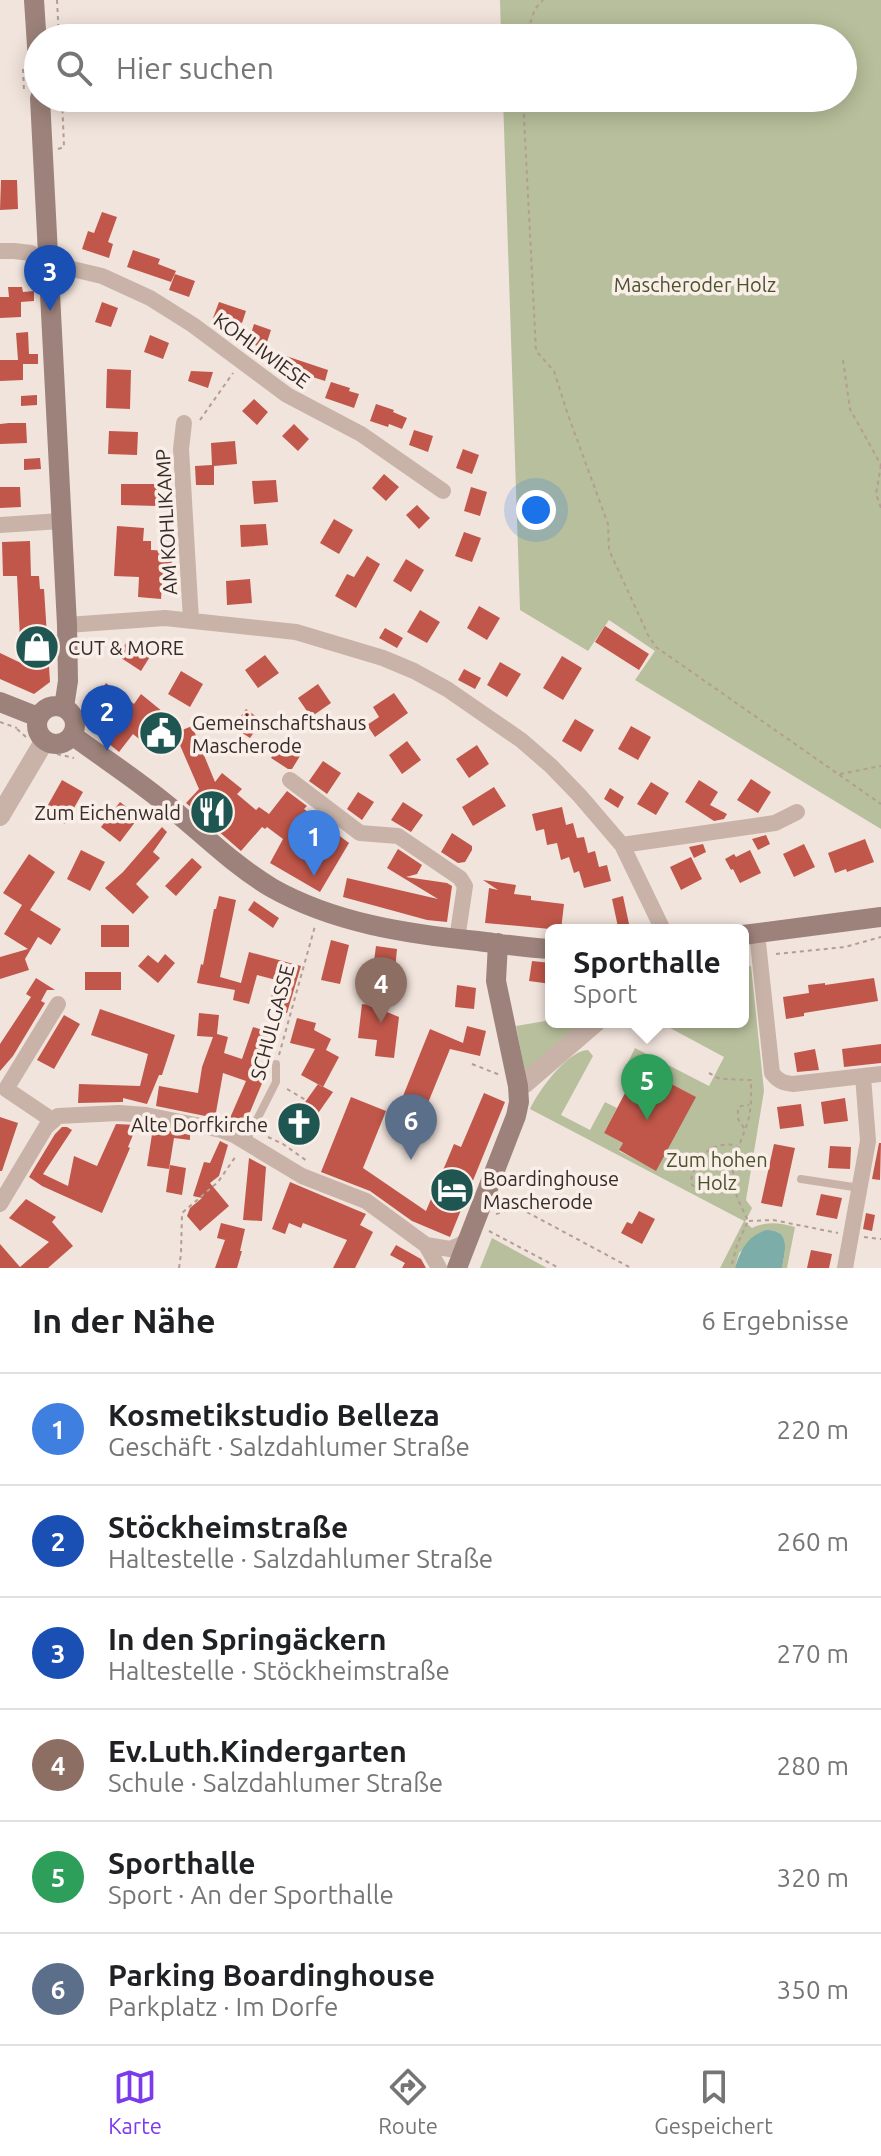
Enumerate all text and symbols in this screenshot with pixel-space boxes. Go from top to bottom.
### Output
search box [24,24,857,112]
icon: search [52,46,96,90]
text: Hier suchen [116,51,274,85]
pin: 3 [24,245,76,311]
park label: Mascheroder Holz [614,273,776,296]
street label: KOHLIWIESE [210,308,314,392]
street label: AM KOHLIKAMP [151,448,181,596]
your location [516,490,556,530]
shop icon: CUT & MORE [13,623,61,671]
place label: CUT & MORE [68,636,184,659]
pin: 2 [81,685,133,751]
public building icon: Gemeinschaftshaus Mascherode [137,709,185,757]
place label: Gemeinschaftshaus Mascherode [192,711,367,757]
restaurant icon: Zum Eichenwald [188,788,236,836]
place label: Zum Eichenwald [35,801,181,824]
pin: 1 [288,810,340,876]
popup [545,924,749,1028]
text: Sporthalle [573,945,721,979]
pin: 4 [355,957,407,1023]
street label: SCHULGASSE [246,962,298,1082]
text: Sport [573,979,637,1008]
pin: 5 [621,1054,673,1120]
pin: 6 [385,1094,437,1160]
church icon: Alte Dorfkirche [275,1100,323,1148]
place label: Alte Dorfkirche [131,1113,268,1136]
park label: Zum hohen Holz [666,1148,768,1194]
hotel icon: Boardinghouse Mascherode [428,1166,476,1214]
place label: Boardinghouse Mascherode [483,1167,619,1213]
text: In der Nähe [32,1301,215,1339]
text: 6 Ergebnisse [701,1306,849,1335]
text: Kosmetikstudio Belleza [108,1398,440,1432]
text: 1 [51,1415,65,1444]
text: 220 m [777,1415,849,1444]
text: Geschäft · Salzdahlumer Straße [108,1432,470,1461]
text: Stöckheimstraße [108,1510,348,1544]
text: 2 [51,1527,65,1556]
text: 260 m [777,1527,849,1556]
text: Haltestelle · Salzdahlumer Straße [108,1544,493,1573]
text: In den Springäckern [108,1622,387,1656]
text: 3 [51,1639,65,1668]
text: 270 m [777,1639,849,1668]
text: Haltestelle · Stöckheimstraße [108,1656,450,1685]
text: Ev.Luth.Kindergarten [108,1734,407,1768]
text: 4 [51,1751,65,1780]
text: 280 m [777,1751,849,1780]
text: Schule · Salzdahlumer Straße [108,1768,443,1797]
text: Sporthalle [108,1846,256,1880]
text: 5 [51,1863,65,1892]
text: 320 m [777,1863,849,1892]
text: Sport · An der Sporthalle [108,1880,394,1909]
text: Parking Boardinghouse [108,1958,435,1992]
text: 6 [51,1975,65,2004]
text: 350 m [777,1975,849,2004]
text: Parkplatz · Im Dorfe [108,1992,338,2021]
tab: Karte [108,2065,162,2138]
tab: Route [378,2065,438,2138]
tab: Gespeichert [654,2065,773,2138]

